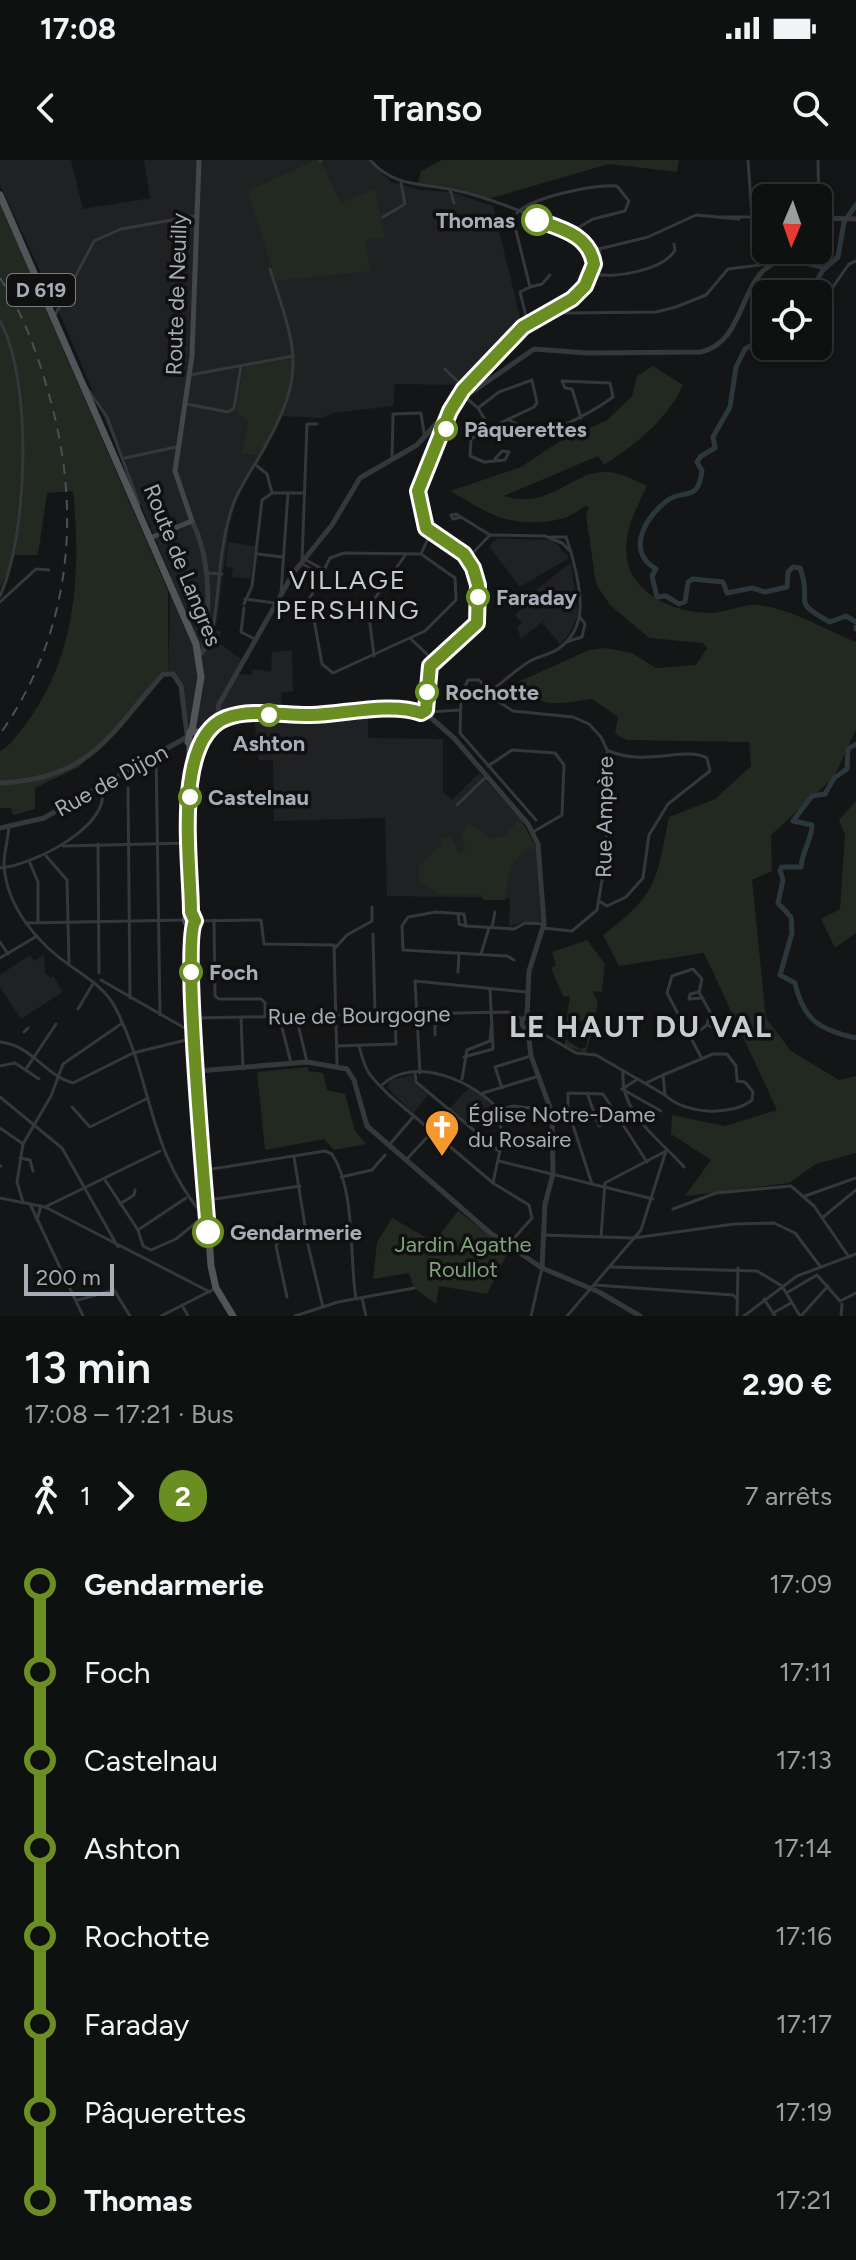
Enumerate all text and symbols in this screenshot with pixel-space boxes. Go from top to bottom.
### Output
text: 17:08 [40,10,116,47]
icon: back [24,86,68,130]
icon: search [788,86,832,130]
text: Transo [373,87,483,130]
north arrow [752,184,832,264]
map controls [752,184,832,360]
marker: Thomas [522,205,552,235]
place label: Thomas [436,207,515,234]
street label: Route de Neuilly [160,212,193,376]
road number: D 619 [7,274,75,306]
button: locate [752,280,832,360]
place label: Pâquerettes [464,416,587,443]
marker: Pâquerettes [435,418,457,440]
street label: Route de Langres [138,480,227,650]
district label: VILLAGE PERSHING [275,564,421,626]
place label: Faraday [496,584,577,611]
marker: Faraday [467,586,489,608]
place label: Rochotte [445,679,539,706]
marker: Rochotte [416,681,438,703]
marker: Ashton [258,704,280,726]
place label: Ashton [233,730,305,757]
street label: Rue de Dijon [50,738,172,823]
street label: Rue Ampère [590,756,619,878]
place label: Castelnau [208,784,309,811]
marker: Castelnau [179,786,201,808]
place label: Foch [209,959,258,986]
marker: Foch [180,961,202,983]
street label: Rue de Bourgogne [267,1000,451,1031]
district label: LE HAUT DU VAL [509,1008,773,1045]
place label: Église Notre-Dame du Rosaire [468,1101,655,1153]
church icon: Église Notre-Dame du Rosaire [423,1108,461,1158]
marker: Gendarmerie [193,1217,223,1247]
place label: Gendarmerie [230,1219,362,1246]
park label: Jardin Agathe Roullot [394,1231,532,1283]
scale bar [24,1260,114,1296]
text: 200 m [36,1264,101,1291]
text: 13 min [24,1341,151,1394]
text: 2.90 € [742,1366,832,1403]
text: 17:08 – 17:21 · Bus [24,1398,234,1430]
icon: walk [24,1474,68,1518]
icon: forward [103,1474,147,1518]
text: 2 [175,1479,191,1513]
text: 1 [80,1480,91,1512]
text: 7 arrêts [745,1480,832,1512]
text: Gendarmerie [84,1566,264,1603]
text: 17:09 [769,1568,832,1600]
text: Foch [84,1654,151,1691]
text: 17:11 [779,1656,832,1688]
text: Castelnau [84,1742,218,1779]
text: 17:13 [776,1744,832,1776]
text: Ashton [84,1830,180,1867]
text: 17:14 [774,1832,832,1864]
text: Rochotte [84,1918,210,1955]
text: 17:16 [775,1920,832,1952]
text: Faraday [84,2006,189,2043]
text: 17:17 [776,2008,832,2040]
text: Pâquerettes [84,2094,246,2131]
text: 17:19 [775,2096,832,2128]
text: Thomas [84,2182,192,2219]
text: 17:21 [775,2184,832,2216]

